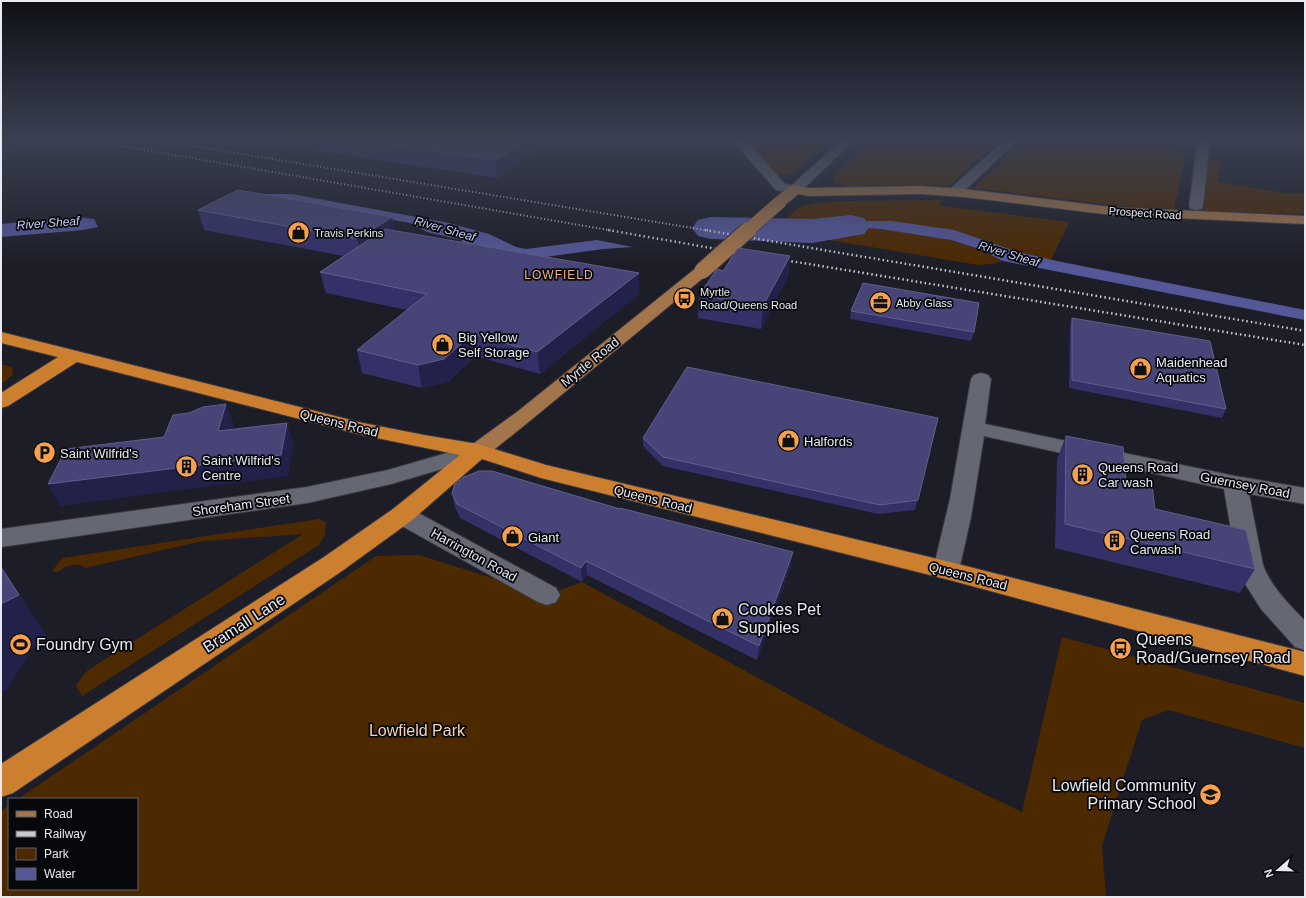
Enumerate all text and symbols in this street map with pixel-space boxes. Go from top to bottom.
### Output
street label: Prospect Road [1108,204,1182,222]
water label: River Sheaf [16,214,81,232]
water label: River Sheaf [413,214,479,245]
shop icon: Travis Perkins [286,220,312,246]
place label: Travis Perkins [314,227,384,239]
water label: River Sheaf [977,238,1043,270]
district label: LOWFIELD [524,268,594,282]
bus stop icon: Myrtle Road/Queens Road [672,285,698,311]
place label: Myrtle Road/Queens Road [700,286,797,311]
office icon: Abby Glass [868,290,894,316]
place label: Abby Glass [896,297,953,309]
place label: Big Yellow Self Storage [458,330,530,360]
shop icon: Big Yellow Self Storage [430,331,456,357]
street label: Myrtle Road [558,334,622,390]
place label: Maidenhead Aquatics [1156,355,1228,385]
shop icon: Maidenhead Aquatics [1127,356,1153,382]
street label: Queens Road [298,406,380,440]
shop icon: Halfords [776,428,802,454]
place label: Halfords [804,434,853,449]
parking icon: Saint Wilfrid's [32,440,58,466]
place label: Saint Wilfrid's [60,446,139,461]
place label: Saint Wilfrid's Centre [202,453,281,483]
building icon: Saint Wilfrid's Centre [173,454,199,480]
place label: Queens Road Car wash [1098,460,1178,490]
building icon: Queens Road Car wash [1070,461,1096,487]
street label: Guernsey Road [1199,469,1291,501]
street label: Queens Road [612,482,694,516]
street label: Shoreham Street [191,491,291,519]
shop icon: Giant [500,524,526,550]
street label: Harrington Road [429,525,519,585]
place label: Queens Road Carwash [1130,527,1210,557]
building icon: Queens Road Carwash [1102,528,1128,554]
place label: Giant [528,530,559,545]
street label: Queens Road [927,559,1009,593]
street label: Bramall Lane [200,590,288,656]
place label: Cookes Pet Supplies [738,601,821,636]
shop icon: Cookes Pet Supplies [709,605,735,631]
sports icon: Foundry Gym [8,631,34,657]
place label: Queens Road/Guernsey Road [1136,631,1291,666]
bus stop icon: Queens Road/Guernsey Road [1107,635,1133,661]
place label: Foundry Gym [36,636,133,653]
park label: Lowfield Park [369,722,466,739]
place label: Lowfield Community Primary School [1052,777,1196,812]
school or university icon: Lowfield Community Primary School [1198,781,1224,807]
legend [8,798,138,890]
text: Road [44,807,73,821]
text: Railway [44,827,86,841]
text: Park [44,847,70,861]
north arrow [1258,850,1298,890]
text: Water [44,867,76,881]
text: N [1262,868,1276,879]

